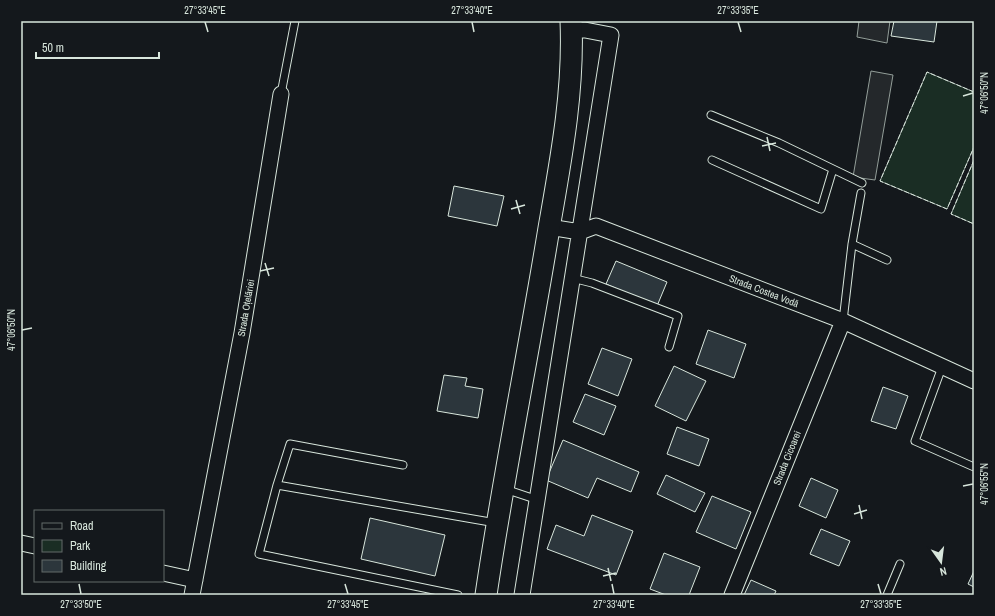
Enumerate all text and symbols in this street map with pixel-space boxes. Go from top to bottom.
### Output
text: 27°33'45"E [184,4,226,17]
text: 27°33'40"E [451,4,493,17]
text: 27°33'35"E [717,4,759,17]
scale bar [36,34,159,60]
text: 50 m [42,40,64,56]
text: 47°06'50"N [978,72,991,114]
street label: Strada Costea Vodă [727,272,801,310]
street label: Strada Oțelăriei [235,278,257,338]
text: 47°06'50"N [5,309,18,351]
street label: Strada Cicoarei [770,429,804,487]
text: 47°06'55"N [978,463,991,505]
legend [34,510,164,582]
text: Road [70,518,94,534]
text: Park [70,538,90,554]
north arrow [921,542,961,582]
text: Building [70,558,107,574]
text: N [939,564,948,579]
text: 27°33'50"E [60,598,102,611]
text: 27°33'45"E [327,598,369,611]
text: 27°33'40"E [593,598,635,611]
text: 27°33'35"E [860,598,902,611]

